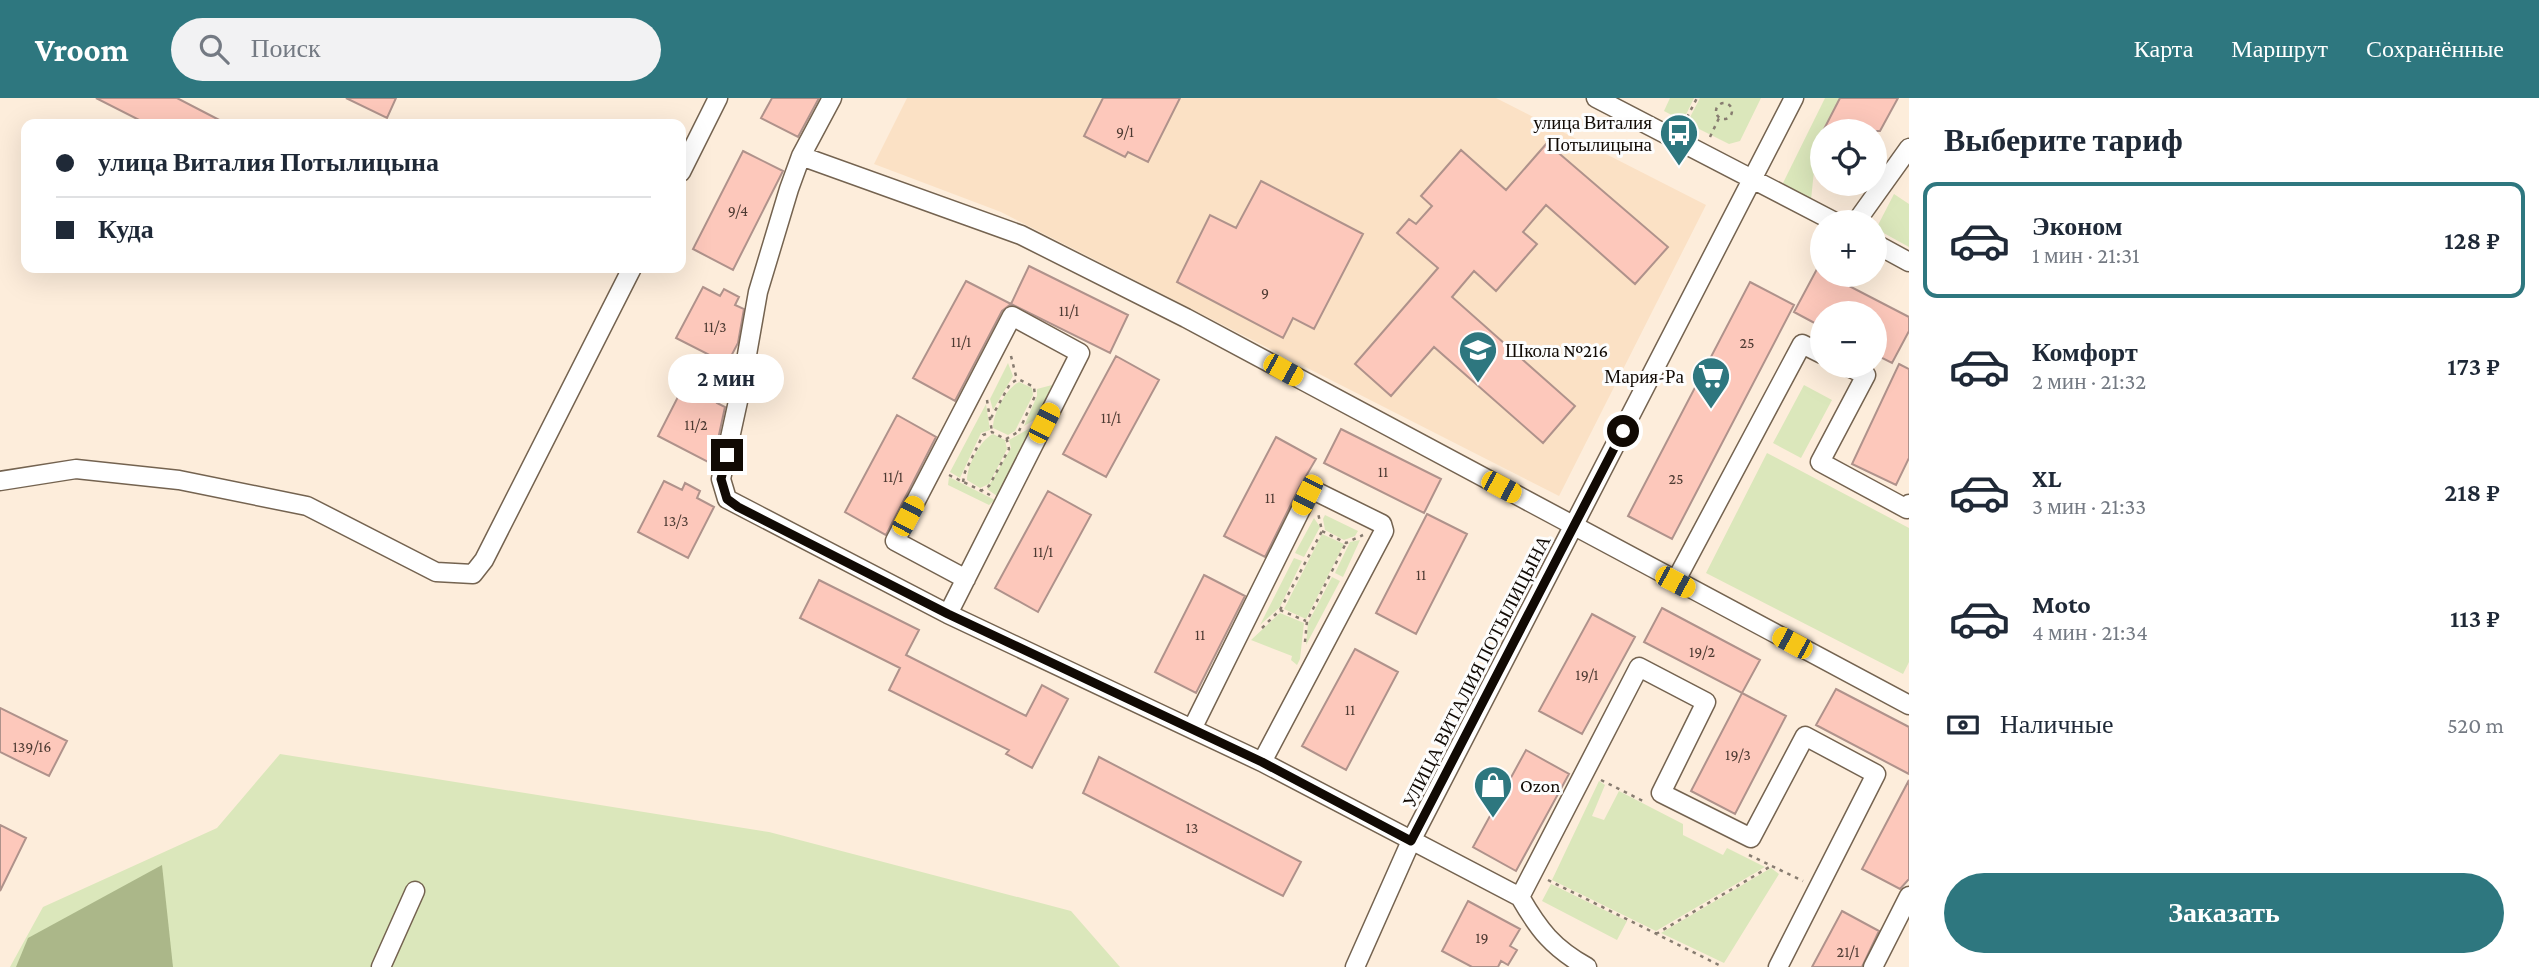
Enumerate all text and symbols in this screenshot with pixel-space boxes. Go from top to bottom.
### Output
search box [171,18,661,81]
icon: search [195,30,233,68]
text: Vroom [35,31,129,68]
text: Поиск [251,34,321,63]
text: Карта [2134,35,2193,62]
text: Маршрут [2231,35,2328,62]
text: Сохранённые [2366,35,2504,62]
place label: улица Виталия Потылицына [1533,112,1653,155]
bus stop icon: улица Виталия Потылицына [1658,112,1700,167]
map controls [1810,119,1887,378]
button: locate [1810,119,1887,196]
text: Выберите тариф [1944,122,2183,158]
house number: 9/1 [1116,123,1134,140]
text: улица Виталия Потылицына [98,148,439,177]
house number: 9/4 [728,202,748,219]
icon: car [1948,209,2011,272]
button: + [1810,210,1887,287]
text: Эконом [2032,212,2122,241]
text: Куда [98,215,154,244]
text: 128 ₽ [2444,226,2500,255]
text: 1 мин · 21:31 [2032,242,2140,268]
house number: 9 [1261,284,1269,301]
button: − [1810,301,1887,378]
house number: 11/1 [1059,302,1079,319]
house number: 11/3 [703,318,727,335]
school or university icon: Школа №216 [1457,329,1499,384]
house number: 11/1 [951,333,971,350]
house number: 25 [1739,334,1755,351]
icon: car [1948,335,2011,398]
text: Комфорт [2032,338,2138,367]
place label: Школа №216 [1505,340,1608,361]
car [1260,351,1307,389]
text: 173 ₽ [2447,352,2500,381]
callout: 2 мин [669,354,785,402]
supermarket icon: Мария-Ра [1690,355,1732,410]
text: 2 мин [697,365,755,391]
place label: Мария-Ра [1604,366,1685,387]
text: 2 мин · 21:32 [2032,368,2146,394]
car [1026,400,1063,446]
house number: 11/1 [1101,409,1121,426]
route start [1607,415,1639,447]
house number: 11/2 [684,416,708,433]
route end [711,439,743,471]
icon: car [1948,461,2011,524]
house number: 11 [1378,463,1388,480]
text: XL [2032,464,2061,493]
house number: 11/1 [883,468,903,485]
car [1478,468,1525,506]
house number: 25 [1668,470,1684,487]
car [1289,472,1326,518]
text: 218 ₽ [2444,478,2500,507]
house number: 11 [1265,489,1275,506]
car [889,493,928,539]
text: 3 мин · 21:33 [2032,493,2146,519]
house number: 13/3 [663,512,689,529]
street label: УЛИЦА ВИТАЛИЯ ПОТЫЛИЦЫНА [1398,531,1555,811]
house number: 11/1 [1033,543,1053,560]
car [1652,563,1699,601]
house number: 11 [1416,566,1426,583]
icon: car [1948,587,2011,650]
text: Moto [2032,590,2091,619]
text: 113 ₽ [2450,604,2500,633]
text: 4 мин · 21:34 [2032,619,2148,645]
car [1769,624,1816,662]
house number: 11 [1195,626,1205,643]
house number: 19/2 [1689,643,1715,660]
house number: 19/1 [1575,666,1599,683]
house number: 11 [1345,701,1355,718]
icon: cash [1944,706,1982,744]
text: Наличные [2000,710,2113,739]
text: 520 m [2447,712,2504,738]
house number: 139/16 [13,738,51,755]
house number: 19/3 [1725,746,1751,763]
shop icon: Ozon [1472,764,1514,819]
place label: Ozon [1520,775,1560,796]
house number: 13 [1186,819,1198,836]
button: Заказать [1944,873,2504,953]
house number: 19 [1475,929,1489,946]
house number: 21/1 [1837,943,1859,960]

